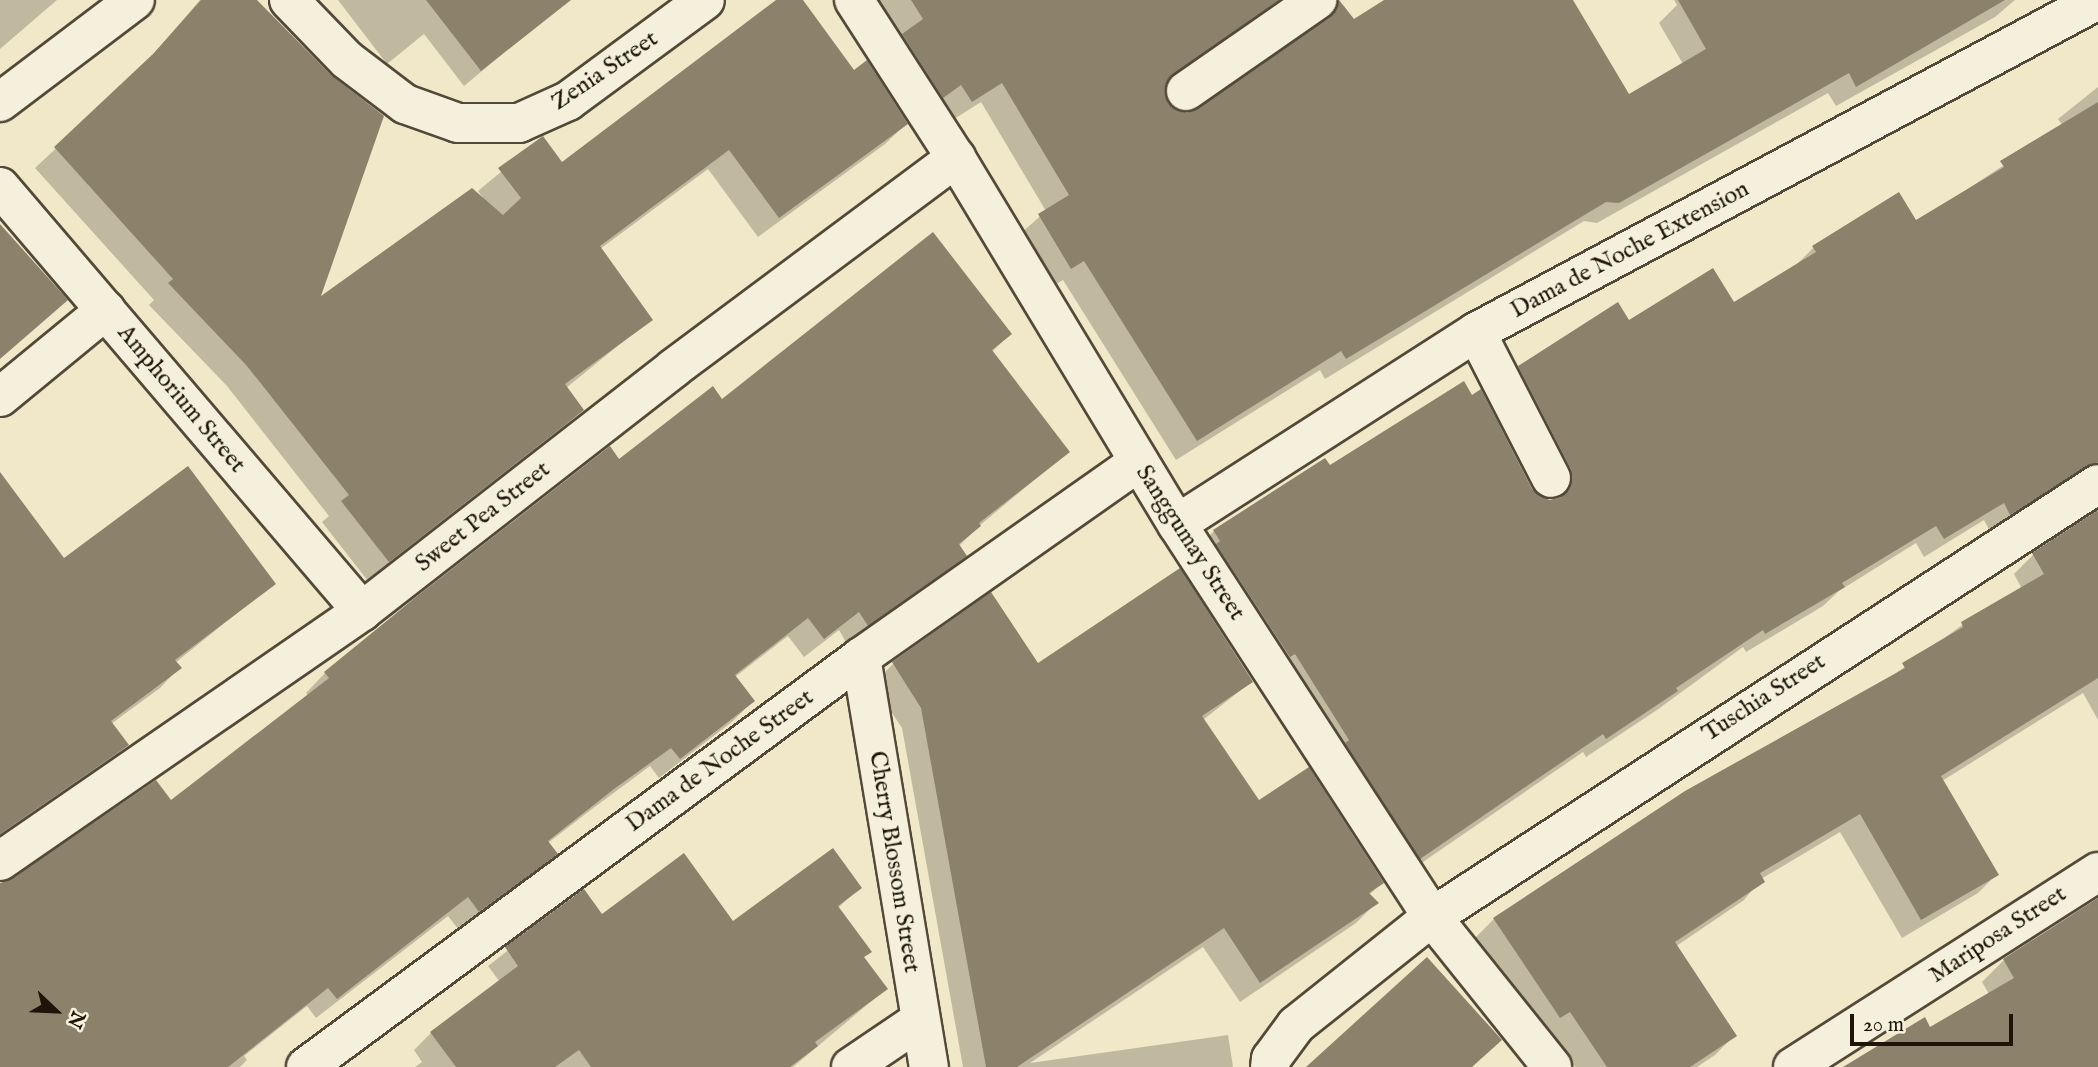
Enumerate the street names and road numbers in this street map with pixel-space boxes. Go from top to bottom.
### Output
street label: Zenia Street [546,25,664,117]
street label: Dama de Noche Extension [1506,175,1754,325]
street label: Amphorium Street [111,319,251,479]
street label: Sweet Pea Street [410,455,556,579]
street label: Sanggumay Street [1129,460,1251,626]
street label: Tuschia Street [1697,648,1831,748]
street label: Dama de Noche Street [621,683,819,839]
street label: Cherry Blossom Street [862,749,926,975]
street label: Mariposa Street [1924,880,2072,990]

